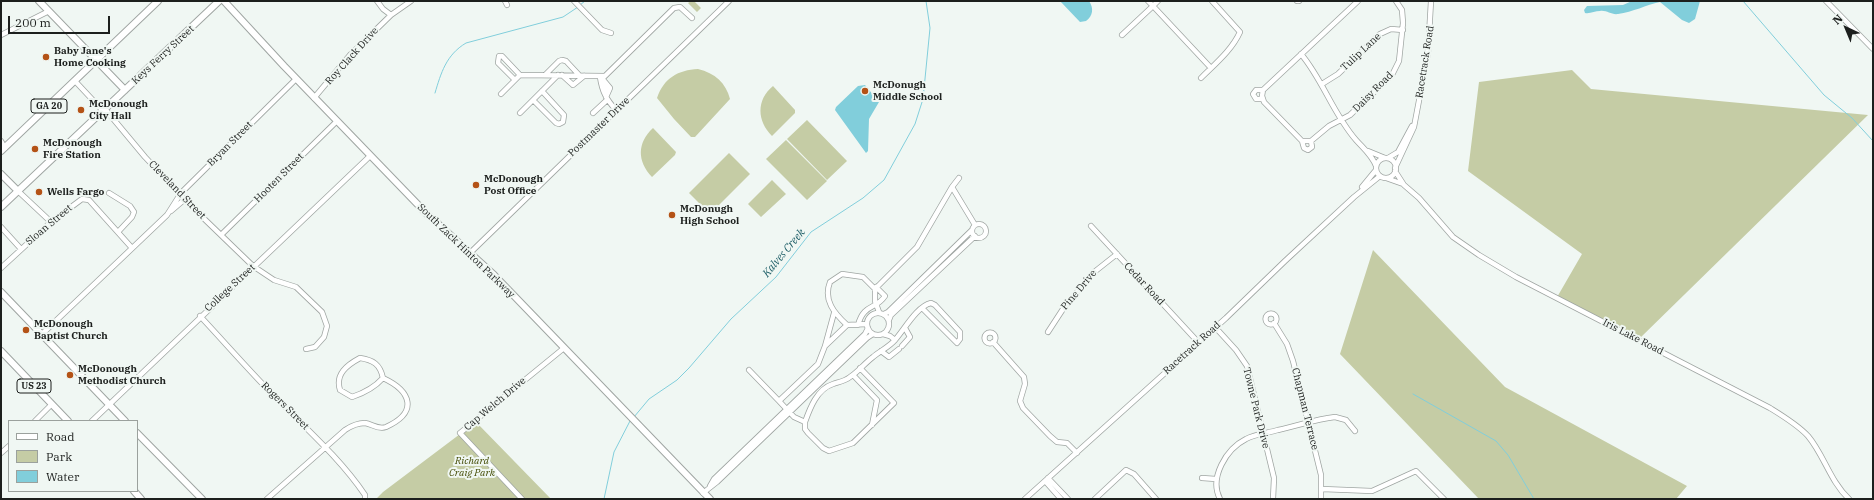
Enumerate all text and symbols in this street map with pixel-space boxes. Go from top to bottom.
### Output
scale bar [10,8,112,34]
north arrow [1826,8,1866,48]
text: N [1830,11,1846,27]
text: 200 m [15,15,51,30]
street label: Keys Ferry Street [129,23,197,87]
street label: Roy Clack Drive [323,25,381,87]
street label: Racetrack Road [1413,25,1437,99]
street label: Tulip Lane [1339,30,1383,74]
place label: Baby Jane's Home Cooking [54,45,126,68]
marker: Baby Jane's Home Cooking [41,52,51,62]
street label: Daisy Road [1350,69,1396,115]
place label: McDonugh Middle School [873,79,942,102]
marker: McDonugh Middle School [860,86,870,96]
street label: Postmaster Drive [566,95,632,159]
place label: McDonough City Hall [89,98,148,122]
road number: GA 20 [31,99,67,113]
marker: McDonough City Hall [76,105,86,115]
street label: Bryan Street [205,119,255,169]
place label: McDonough Fire Station [43,137,102,160]
marker: McDonough Fire Station [30,144,40,154]
street label: Hooten Street [252,151,306,205]
street label: Cleveland Street [146,158,208,222]
place label: McDonough Post Office [484,173,543,196]
marker: McDonough Post Office [471,180,481,190]
place label: Wells Fargo [47,186,104,198]
marker: Wells Fargo [34,187,44,197]
street label: South Zack Hinton Parkway [415,201,517,301]
street label: Sloan Street [23,202,75,248]
place label: McDonugh High School [680,203,739,226]
marker: McDonugh High School [667,210,677,220]
water label: Kalves Creek [760,226,808,280]
street label: Cedar Road [1121,260,1167,308]
street label: College Street [202,262,258,314]
street label: Pine Drive [1059,267,1099,313]
street label: Iris Lake Road [1600,316,1666,358]
place label: McDonough Baptist Church [34,318,108,342]
street label: Racetrack Road [1161,319,1223,377]
marker: McDonough Baptist Church [21,325,31,335]
place label: McDonough Methodist Church [78,363,166,386]
street label: Towne Park Drive [1240,366,1272,450]
street label: Chapman Terrace [1289,367,1321,451]
marker: McDonough Methodist Church [65,370,75,380]
street label: Cap Welch Drive [462,375,528,433]
road number: US 23 [17,379,51,393]
street label: Rogers Street [259,380,311,432]
legend [8,420,138,492]
text: Road [46,429,75,444]
text: Park [46,449,72,464]
park label: Richard Craig Park [449,455,495,478]
text: Water [46,469,79,484]

